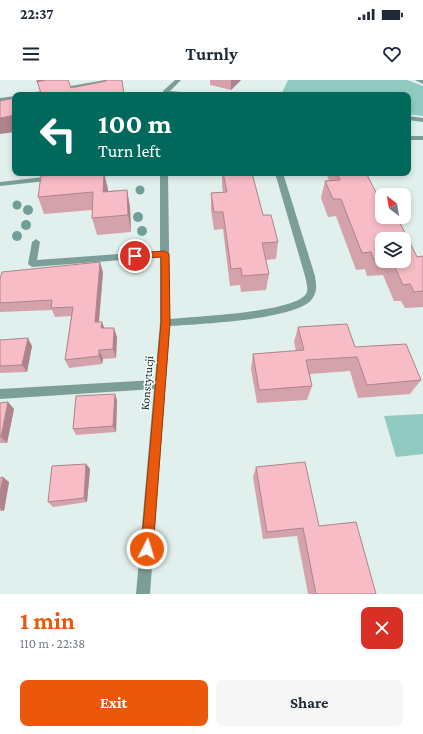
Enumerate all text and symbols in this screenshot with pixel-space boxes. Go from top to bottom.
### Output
text: 22:37 [20,6,54,22]
icon: menu [20,43,42,65]
icon: heart [381,43,403,65]
text: Turnly [185,44,238,64]
icon: left [32,108,84,160]
text: 100 m [98,108,172,139]
text: Turn left [98,141,161,161]
north arrow [375,188,411,224]
map controls [375,188,411,268]
button: layers [375,232,411,268]
pin [118,239,152,273]
icon: arrive [124,245,146,267]
street label: Konstytucji [138,355,156,411]
position arrow [126,528,168,570]
text: 1 min [20,607,75,634]
button: close [361,607,403,649]
text: 110 m · 22:38 [20,636,85,651]
button: Exit [20,680,208,726]
button: Share [216,680,403,726]

